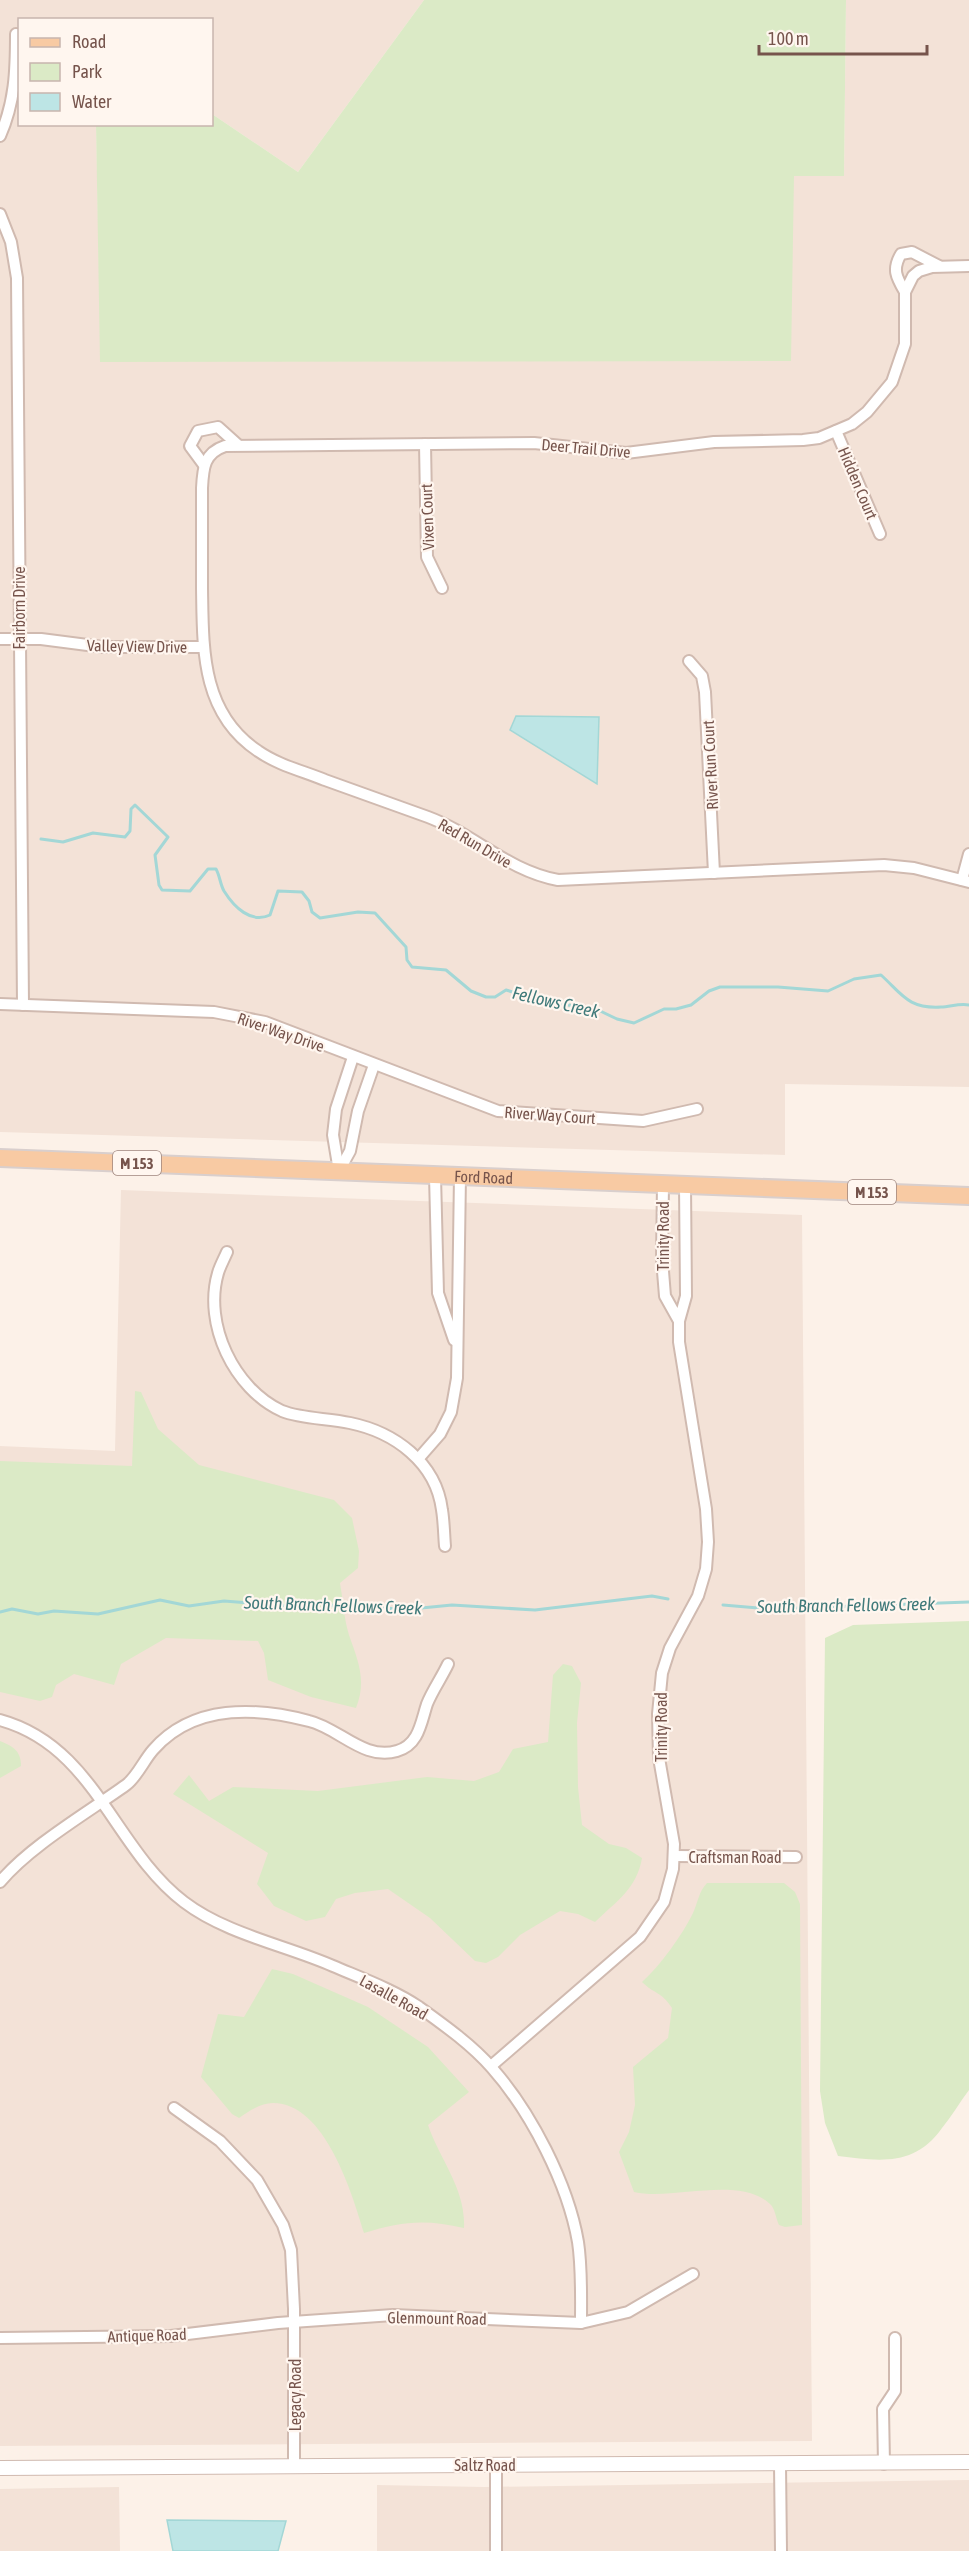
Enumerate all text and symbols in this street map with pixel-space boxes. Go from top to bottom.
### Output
legend [18,18,213,126]
scale bar [759,18,927,56]
text: 100 m [768,28,809,49]
text: Road [72,31,106,52]
text: Park [72,61,102,82]
text: Water [72,91,112,112]
street label: Deer Trail Drive [541,435,631,461]
street label: Hidden Court [835,444,881,522]
street label: Vixen Court [417,483,437,551]
street label: Fairborn Drive [10,567,28,649]
street label: Valley View Drive [87,636,187,657]
street label: River Run Court [699,719,721,810]
street label: Red Run Drive [435,815,515,871]
water label: Fellows Creek [510,982,603,1022]
street label: River Way Drive [235,1009,327,1056]
street label: River Way Court [504,1103,597,1128]
road number: M 153 [113,1151,161,1175]
street label: Ford Road [454,1167,513,1187]
road number: M 153 [848,1180,896,1204]
street label: Trinity Road [654,1201,673,1271]
water label: South Branch Fellows Creek [243,1591,424,1619]
water label: South Branch Fellows Creek [756,1593,936,1617]
street label: Trinity Road [652,1692,671,1762]
street label: Craftsman Road [688,1848,782,1866]
street label: Lasalle Road [357,1971,431,2023]
street label: Glenmount Road [387,2308,487,2328]
street label: Antique Road [107,2325,187,2346]
street label: Legacy Road [286,2359,305,2431]
street label: Saltz Road [454,2456,516,2474]

